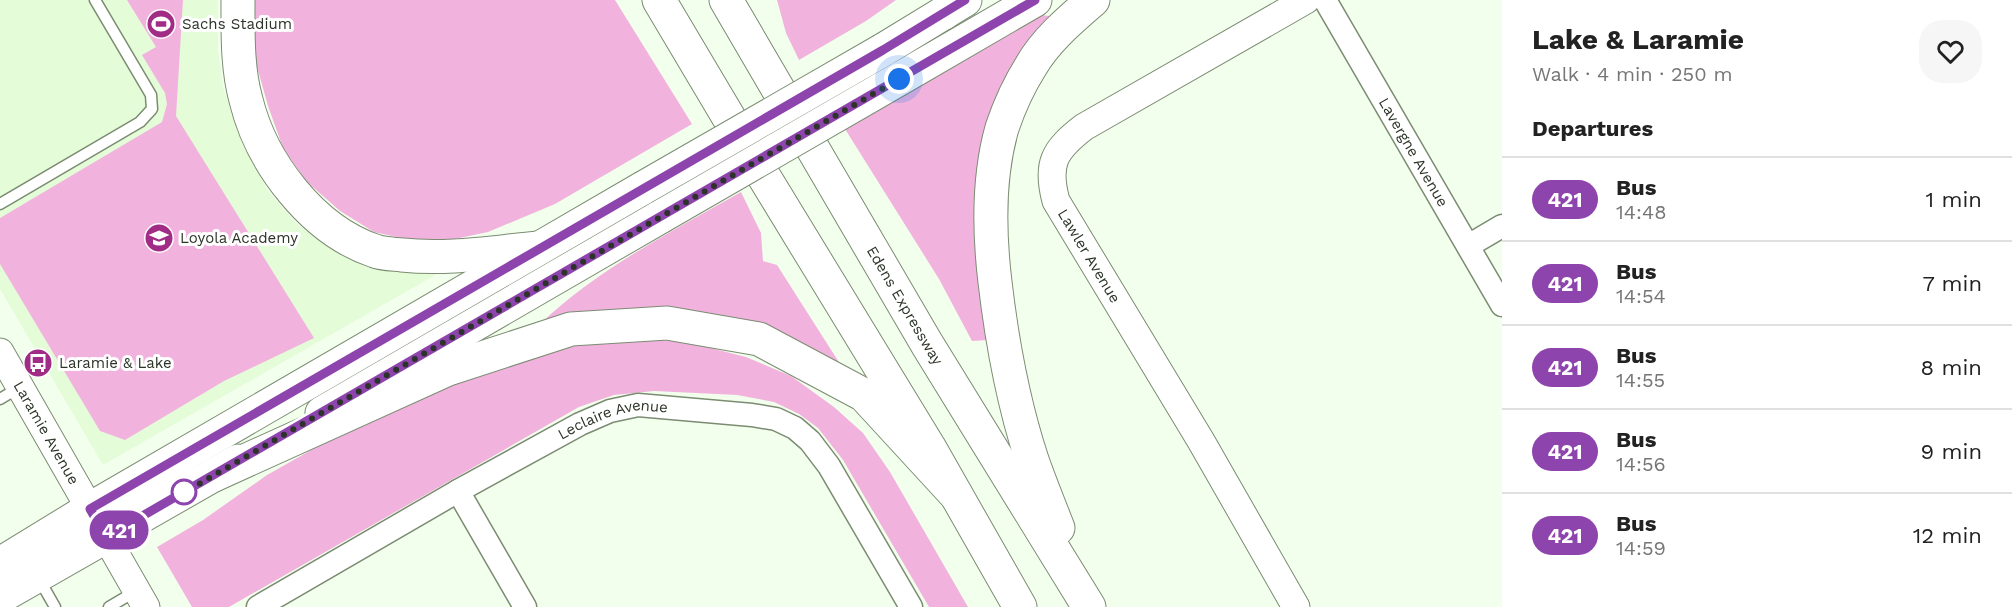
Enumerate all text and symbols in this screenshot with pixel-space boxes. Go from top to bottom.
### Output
sports icon: Sachs Stadium [145,8,177,40]
place label: Sachs Stadium [182,15,292,33]
button: heart [1919,20,1982,83]
text: Lake & Laramie [1532,23,1744,56]
text: Walk · 4 min · 250 m [1532,62,1733,86]
your location [884,64,914,94]
street label: Lavergne Avenue [1375,95,1452,210]
text: Departures [1532,116,1653,141]
text: Bus [1616,175,1656,200]
text: 421 [1548,187,1582,212]
text: 1 min [1925,187,1982,212]
text: 14:48 [1616,200,1666,224]
street label: Lawler Avenue [1054,206,1124,306]
school or university icon: Loyola Academy [143,222,175,254]
place label: Loyola Academy [180,229,298,247]
street label: Edens Expressway [863,243,947,368]
text: Bus [1616,259,1656,284]
text: 421 [1548,271,1582,296]
text: 7 min [1922,271,1982,296]
text: 14:54 [1616,284,1666,308]
text: Bus [1616,343,1656,368]
bus stop icon: Laramie & Lake [22,347,54,379]
place label: Laramie & Lake [59,354,172,372]
text: 421 [1548,355,1582,380]
text: 8 min [1921,355,1982,380]
text: 14:55 [1616,368,1665,392]
street label: Laramie Avenue [9,378,83,488]
street label: Leclaire Avenue [555,396,668,443]
text: Bus [1616,427,1656,452]
text: 421 [1548,439,1582,464]
text: 9 min [1920,439,1982,464]
text: 14:56 [1616,452,1666,476]
unlabelled marker [171,479,197,505]
line badge: 421 [84,510,154,550]
text: Bus [1616,511,1656,536]
text: 421 [102,518,136,543]
text: 421 [1548,523,1582,548]
text: 12 min [1913,523,1982,548]
text: 14:59 [1616,536,1666,560]

